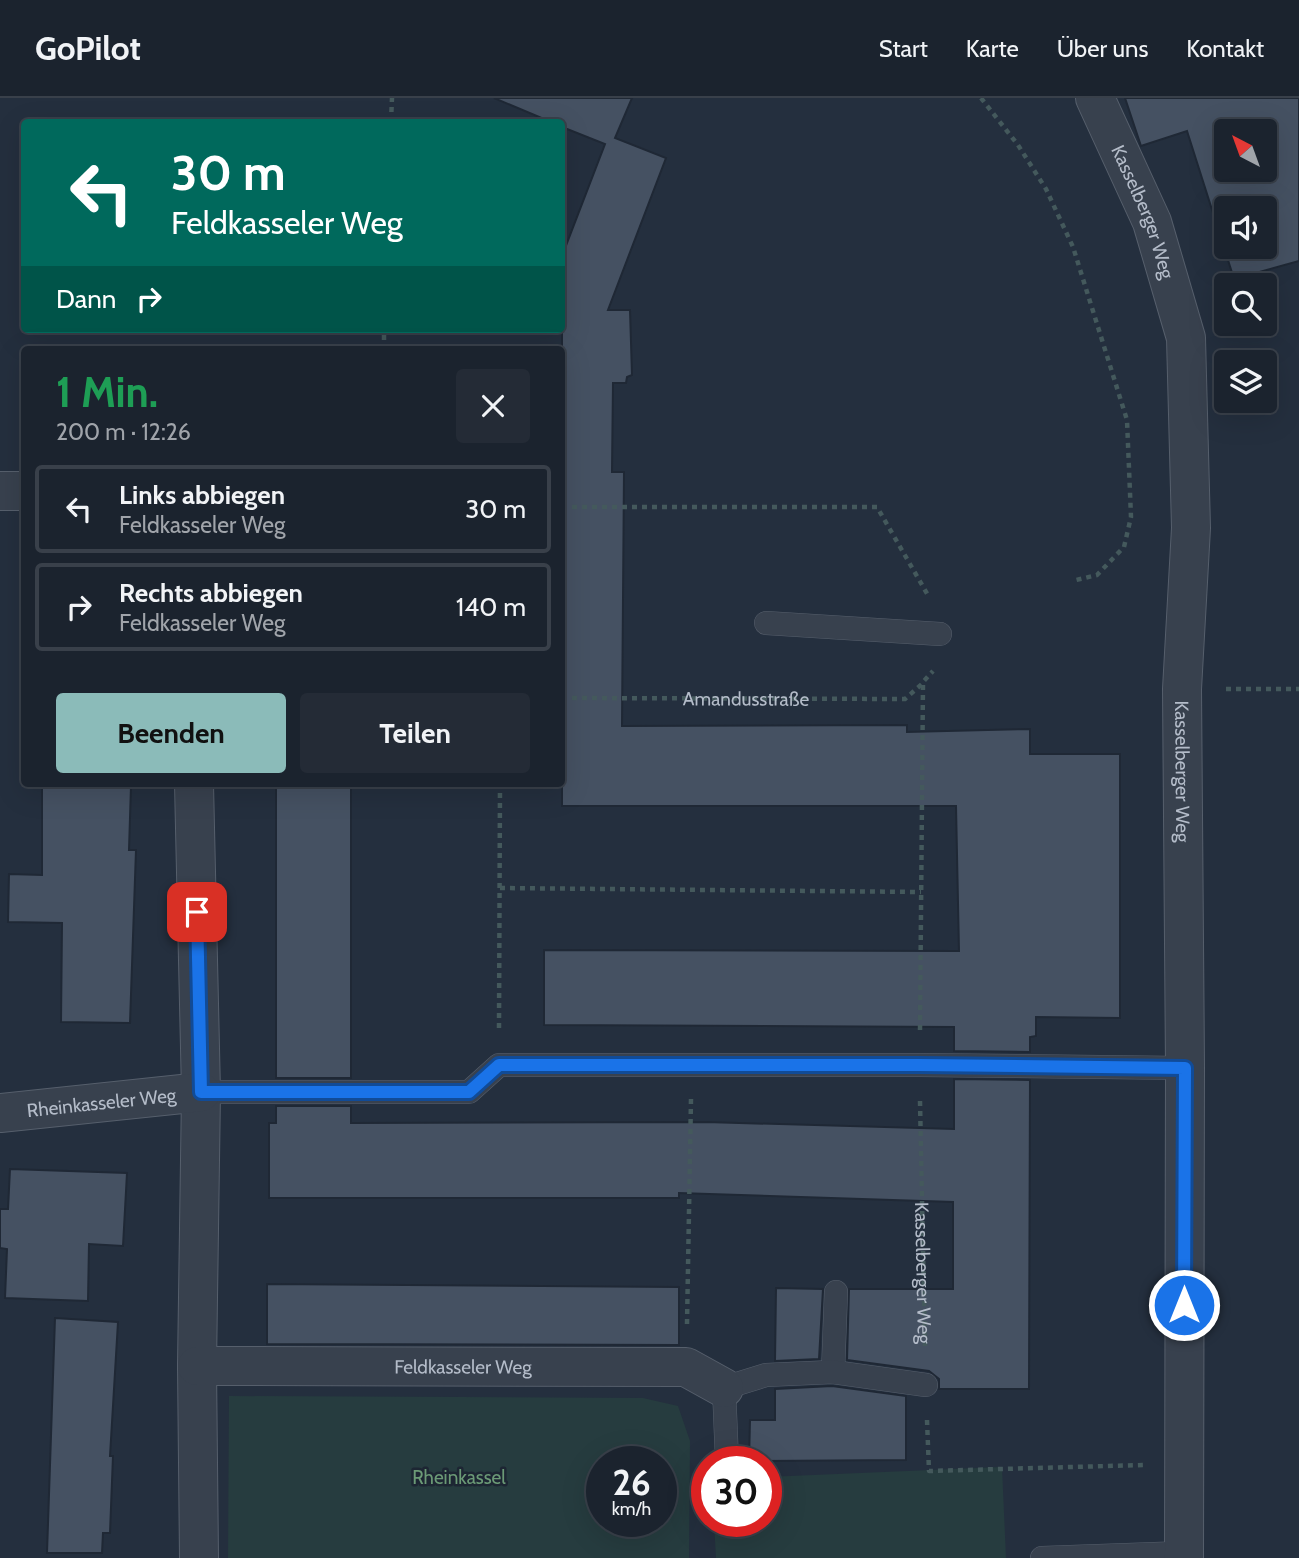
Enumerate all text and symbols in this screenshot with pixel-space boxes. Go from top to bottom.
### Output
text: GoPilot [35,28,141,68]
text: Start [879,34,928,63]
text: Karte [966,34,1019,63]
text: Über uns [1057,34,1148,63]
text: Kontakt [1186,34,1264,63]
north arrow [1214,119,1278,182]
map controls [1214,119,1277,413]
street label: Kasselberger Weg [1106,142,1179,282]
text: 30 m [171,143,286,202]
icon: left [56,147,147,238]
button: sound [1214,196,1277,259]
text: Feldkasseler Weg [171,203,403,242]
button: search [1214,273,1277,336]
icon: right [130,280,168,318]
text: Dann [56,283,116,315]
button: layers [1214,350,1277,413]
text: 1 Min. [56,366,158,418]
button: close [456,369,530,443]
text: 200 m · 12:26 [56,418,191,446]
text: Links abbiegen [119,479,285,511]
icon: left [60,490,98,528]
text: 30 m [465,493,526,525]
text: Feldkasseler Weg [119,511,286,539]
text: Rechts abbiegen [119,577,303,609]
icon: right [60,588,98,626]
text: 140 m [456,591,526,623]
text: Feldkasseler Weg [119,609,286,637]
street label: Amandusstraße [683,687,810,711]
button: Beenden [56,693,286,773]
button: Teilen [300,693,530,773]
street label: Kasselberger Weg [1170,700,1194,843]
pin [167,882,227,942]
icon: arrive [178,893,216,931]
street label: Rheinkasseler Weg [26,1084,178,1122]
street label: Kasselberger Weg [910,1202,936,1345]
position arrow [1147,1268,1221,1342]
street label: Feldkasseler Weg [394,1355,532,1379]
speed limit sign: 30 [691,1446,782,1537]
text: 26 [612,1461,651,1504]
park label: Rheinkassel [412,1466,506,1489]
text: km/h [612,1498,651,1520]

